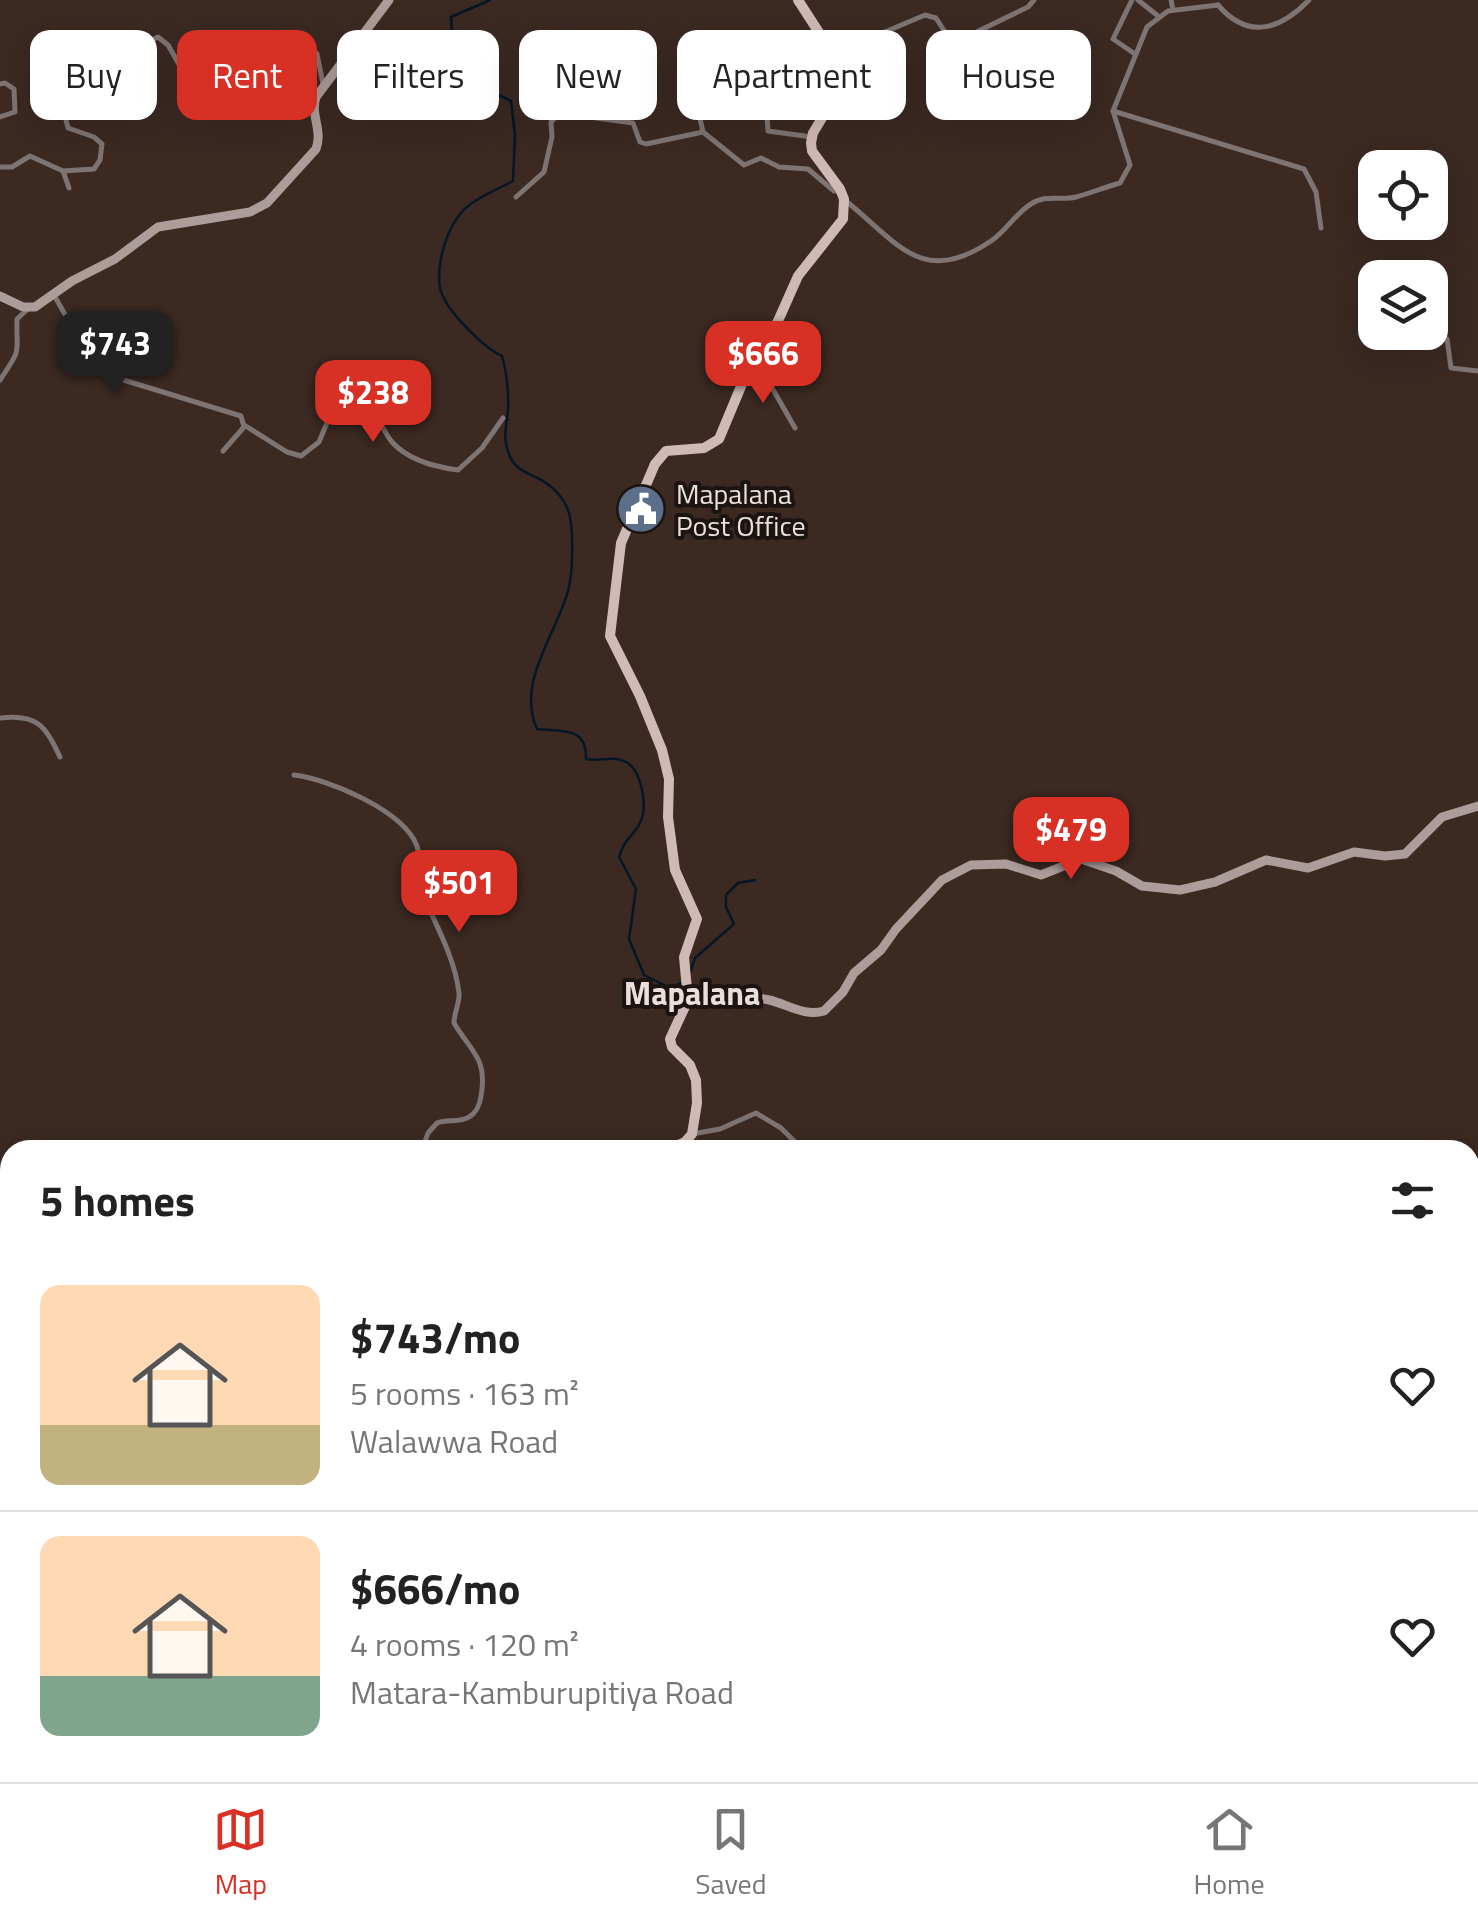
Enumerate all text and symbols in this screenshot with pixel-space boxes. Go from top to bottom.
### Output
chip: Buy [30,30,157,120]
chip: Rent [177,30,317,120]
chip: Filters [337,30,499,120]
chip: New [519,30,657,120]
chip: Apartment [677,30,906,120]
chip: House [926,30,1091,120]
map controls [1358,150,1448,350]
button: locate [1358,150,1448,240]
button: layers [1358,260,1448,350]
pin: $743 [56,311,174,396]
text: $743 [79,319,151,367]
pin: $666 [704,321,822,406]
text: $666 [727,329,799,377]
pin: $238 [314,360,432,445]
text: $238 [337,368,409,416]
place label: Mapalana Post Office [676,472,806,547]
public building icon: Mapalana Post Office [615,483,667,535]
pin: $479 [1012,797,1130,882]
text: $479 [1035,805,1107,853]
pin: $501 [400,850,518,935]
text: $501 [423,858,495,906]
district label: Mapalana [624,969,760,1017]
text: 5 homes [40,1168,195,1232]
icon: filters [1385,1173,1440,1228]
text: $743/mo [350,1305,520,1369]
icon: home [120,1325,240,1445]
icon: heart [1385,1358,1440,1413]
text: 5 rooms · 163 m² [350,1369,579,1417]
text: Walawwa Road [350,1417,558,1465]
text: $666/mo [350,1556,520,1620]
icon: home [120,1576,240,1696]
icon: heart [1385,1609,1440,1664]
text: 4 rooms · 120 m² [350,1620,579,1668]
text: Matara-Kamburupitiya Road [350,1668,734,1716]
tab: Map [213,1802,268,1905]
tab: Saved [695,1802,767,1905]
tab: Home [1193,1802,1265,1905]

